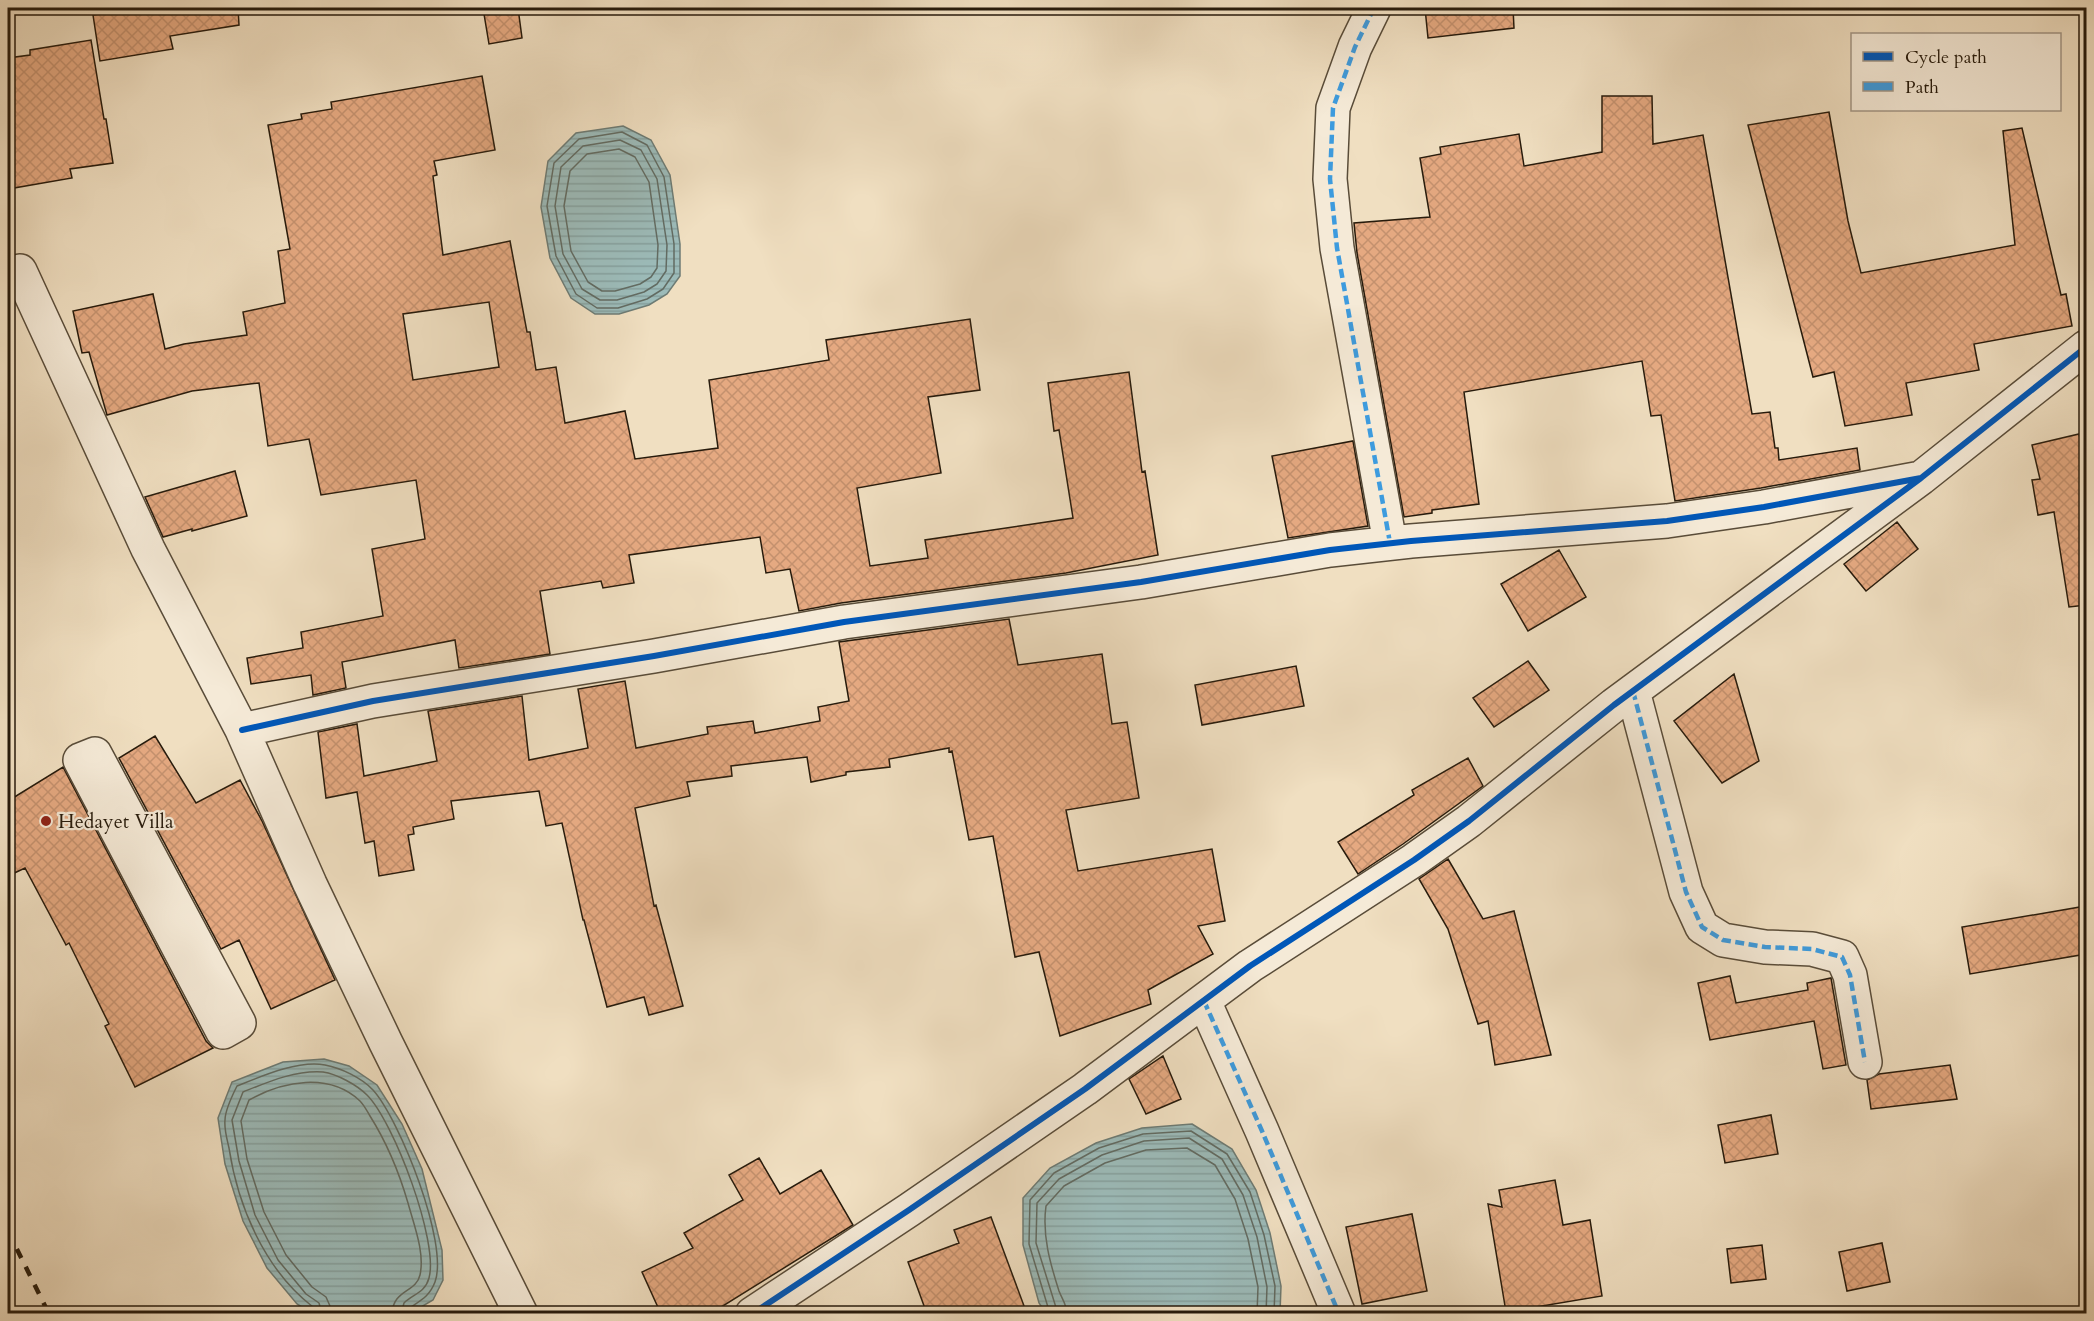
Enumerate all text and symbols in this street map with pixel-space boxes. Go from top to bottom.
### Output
legend [1851,33,2061,111]
text: Cycle path [1905,45,1987,70]
text: Path [1905,75,1939,100]
place label: Hedayet Villa [58,808,174,835]
marker: Hedayet Villa [39,814,53,828]

